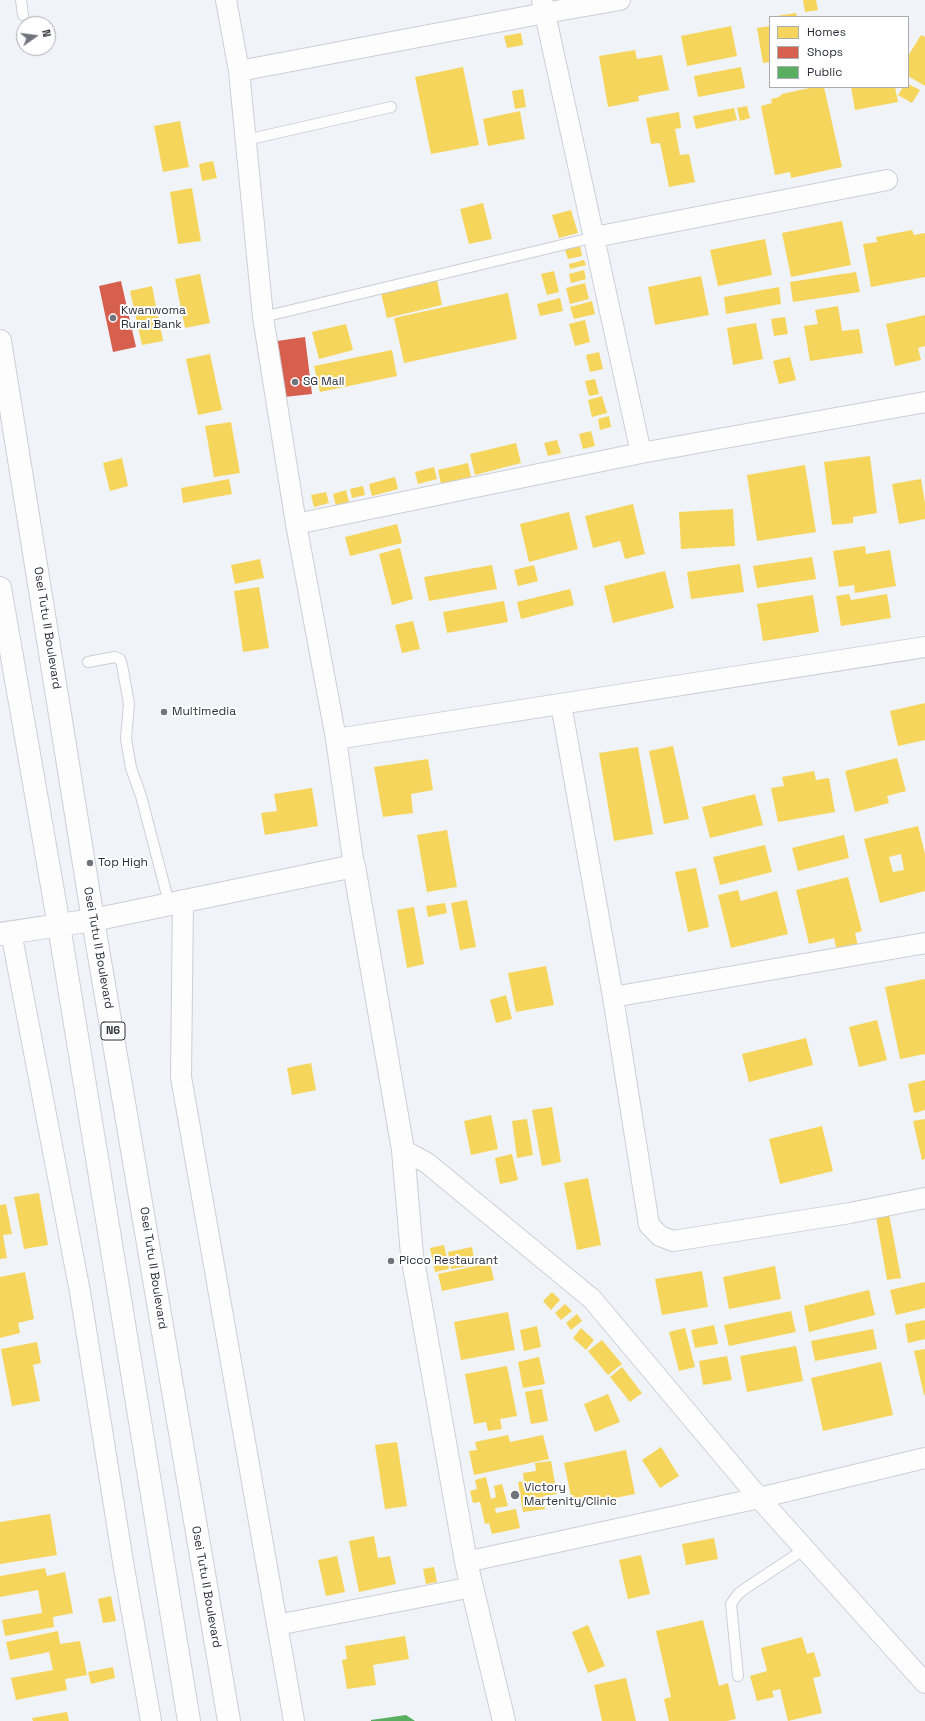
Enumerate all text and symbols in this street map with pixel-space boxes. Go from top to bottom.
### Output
north arrow [16,16,56,56]
legend [769,16,909,88]
text: Homes [807,24,846,40]
text: N [39,28,54,39]
text: Shops [807,44,843,60]
text: Public [807,64,842,80]
place label: Kwanwoma Rural Bank [121,304,186,332]
marker: Kwanwoma Rural Bank [108,313,118,323]
place label: SG Mall [303,375,345,389]
marker: SG Mall [290,377,300,387]
street label: Osei Tutu II Boulevard [30,566,64,690]
place label: Multimedia [172,705,236,719]
marker: Multimedia [159,707,169,717]
place label: Top High [98,856,148,870]
marker: Top High [85,858,95,868]
street label: Osei Tutu II Boulevard [80,886,116,1010]
road number: N6 [101,1022,125,1040]
street label: Osei Tutu II Boulevard [136,1206,170,1330]
place label: Picco Restaurant [399,1254,498,1268]
marker: Picco Restaurant [386,1256,396,1266]
place label: Victory Martenity/Clinic [524,1481,617,1509]
marker: Victory Martenity/Clinic [509,1489,521,1501]
street label: Osei Tutu II Boulevard [188,1525,224,1649]

